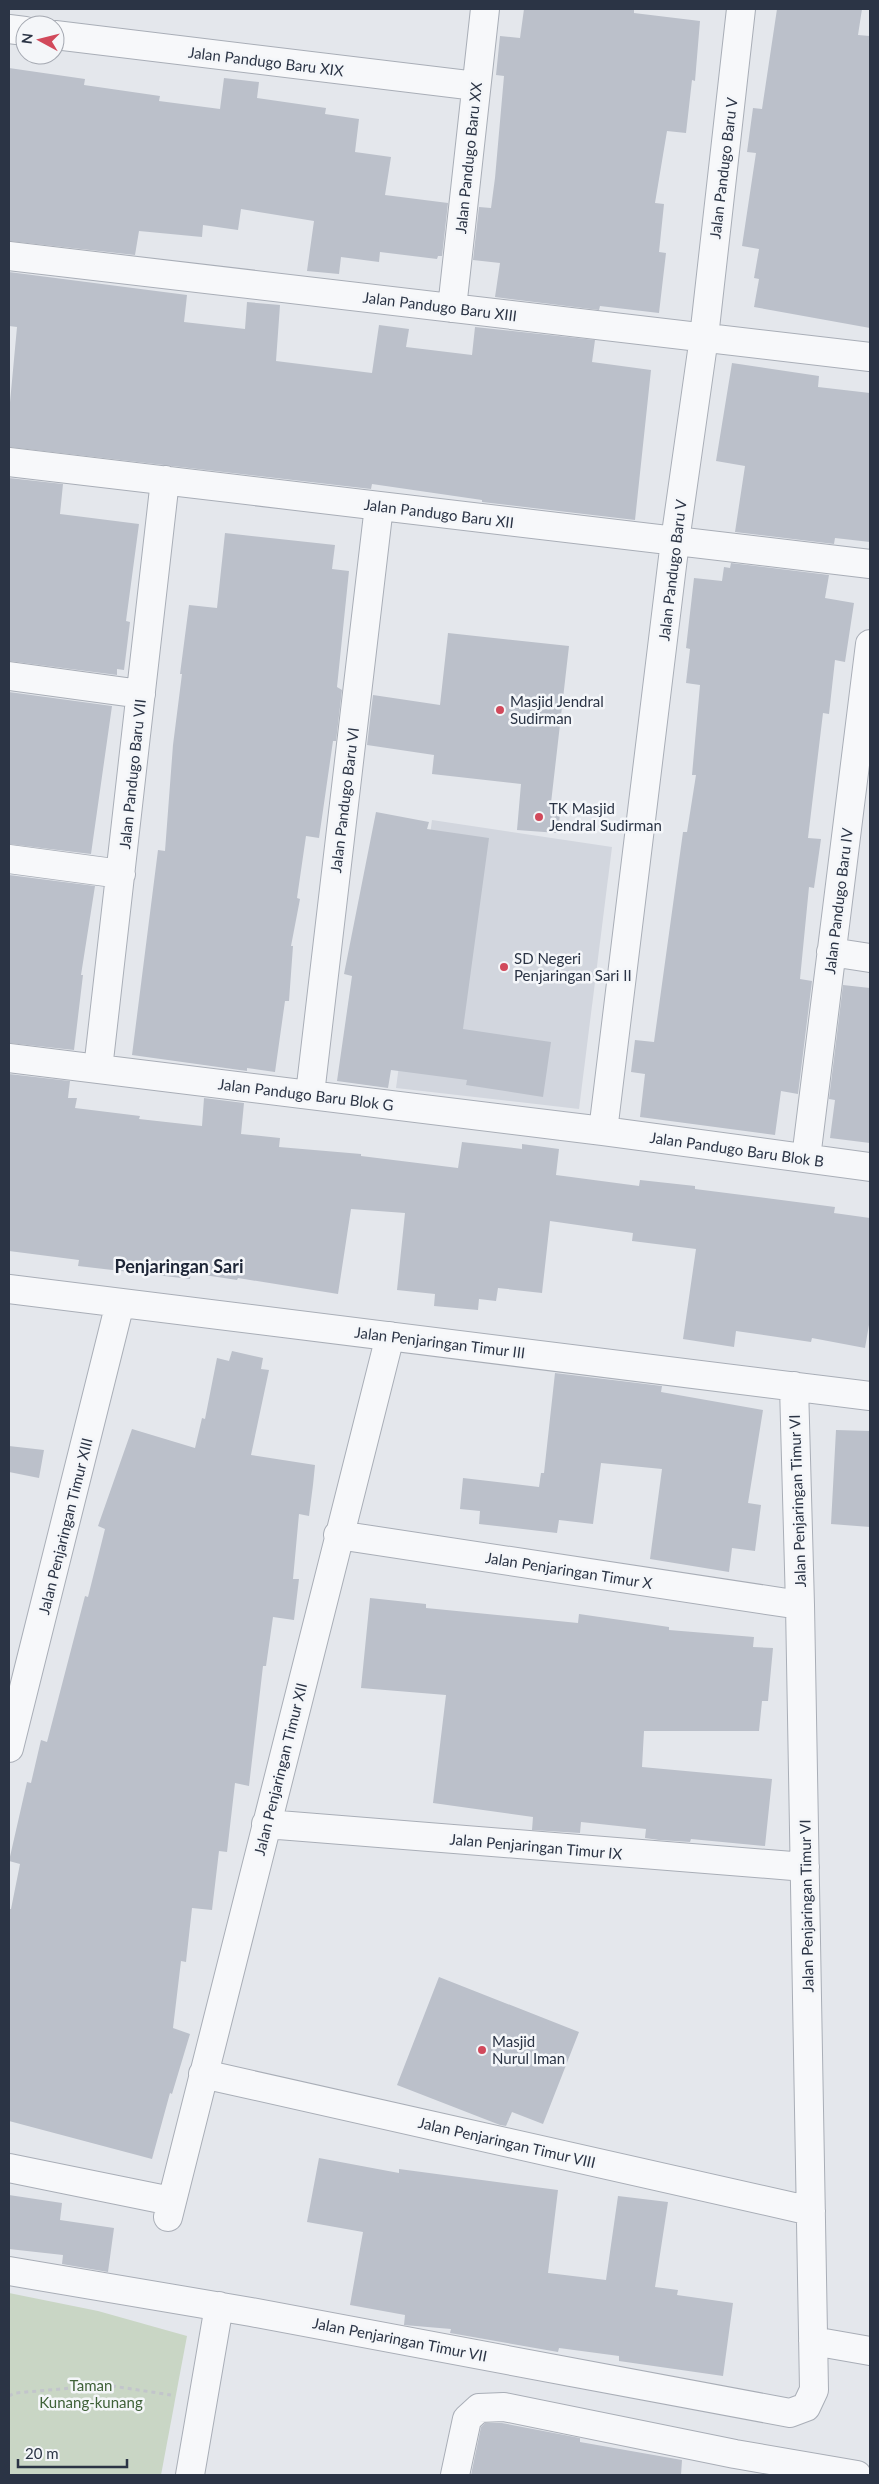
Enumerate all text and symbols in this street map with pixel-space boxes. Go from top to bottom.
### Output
north arrow [15,15,65,65]
text: N [18,32,36,45]
street label: Jalan Pandugo Baru XIX [187,43,345,79]
street label: Jalan Pandugo Baru XX [451,81,485,235]
street label: Jalan Pandugo Baru V [705,95,741,240]
street label: Jalan Pandugo Baru XIII [362,288,518,324]
street label: Jalan Pandugo Baru XII [363,495,515,531]
street label: Jalan Pandugo Baru V [654,497,690,642]
place label: Masjid Jendral Sudirman [510,692,604,727]
street label: Jalan Pandugo Baru VII [115,698,149,850]
marker: Masjid Jendral Sudirman [494,704,506,716]
street label: Jalan Pandugo Baru VI [326,726,362,874]
place label: TK Masjid Jendral Sudirman [549,799,662,834]
marker: TK Masjid Jendral Sudirman [533,811,545,823]
street label: Jalan Pandugo Baru IV [820,826,856,975]
place label: SD Negeri Penjaringan Sari II [514,949,632,984]
marker: SD Negeri Penjaringan Sari II [498,961,510,973]
street label: Jalan Pandugo Baru Blok G [217,1074,395,1114]
street label: Jalan Pandugo Baru Blok B [649,1128,825,1170]
district label: Penjaringan Sari [115,1255,243,1277]
street label: Jalan Penjaringan Timur III [354,1323,526,1361]
street label: Jalan Penjaringan Timur VI [785,1414,809,1588]
street label: Jalan Penjaringan Timur XIII [34,1436,96,1616]
street label: Jalan Penjaringan Timur X [484,1548,654,1592]
street label: Jalan Penjaringan Timur XII [250,1681,310,1857]
street label: Jalan Penjaringan Timur VI [795,1819,817,1993]
street label: Jalan Penjaringan Timur IX [449,1829,623,1863]
place label: Masjid Nurul Iman [492,2032,565,2067]
marker: Masjid Nurul Iman [476,2044,488,2056]
street label: Jalan Penjaringan Timur VIII [417,2113,597,2171]
street label: Jalan Penjaringan Timur VII [311,2313,489,2365]
park label: Taman Kunang-kunang [39,2376,143,2411]
scale bar [18,2436,126,2468]
text: 20 m [25,2444,59,2462]

